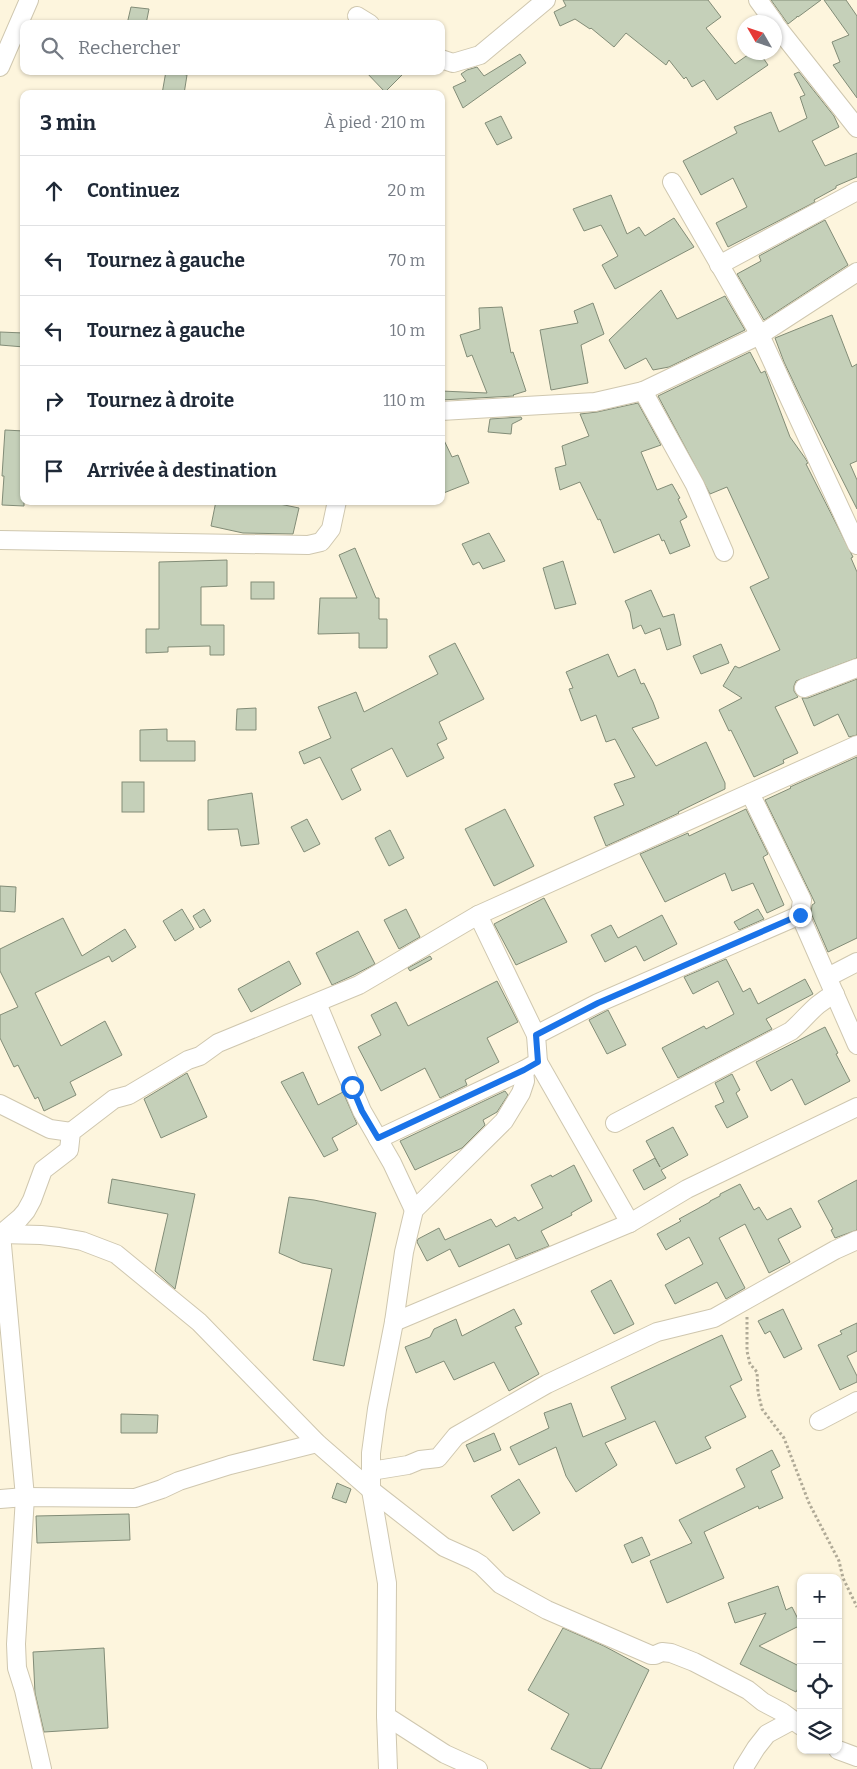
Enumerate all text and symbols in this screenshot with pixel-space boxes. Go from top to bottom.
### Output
north arrow [737,15,782,60]
search box [20,20,445,75]
icon: search [38,34,66,62]
text: Rechercher [78,36,180,59]
text: 3 min [40,110,96,136]
text: À pied · 210 m [324,113,425,132]
icon: ahead [40,177,68,205]
text: Continuez [87,179,180,202]
text: 20 m [388,181,425,200]
icon: left [40,247,68,275]
text: Tournez à gauche [87,249,245,272]
text: 70 m [389,251,425,270]
icon: left [40,317,68,345]
text: Tournez à gauche [87,319,245,342]
text: 10 m [390,321,425,340]
icon: right [40,387,68,415]
text: Tournez à droite [87,389,234,412]
text: 110 m [383,391,425,410]
icon: arrive [40,457,68,485]
text: Arrivée à destination [87,459,277,482]
route end [789,904,812,927]
route start [341,1076,364,1099]
map controls [797,1574,842,1754]
button: + [797,1574,842,1619]
button: − [797,1619,842,1664]
button: locate [797,1664,842,1709]
button: layers [797,1709,842,1754]

